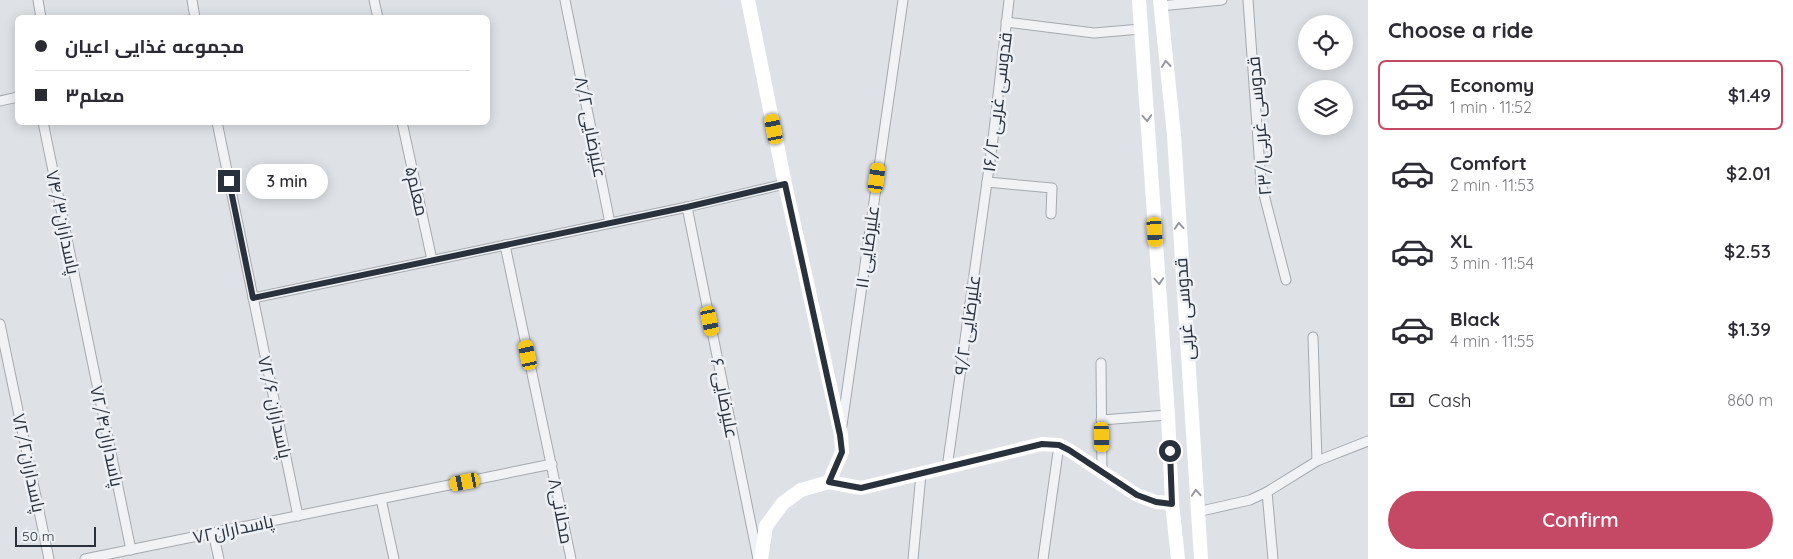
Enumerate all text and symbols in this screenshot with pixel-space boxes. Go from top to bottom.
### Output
map controls [1298,15,1353,135]
button: locate [1298,15,1353,70]
text: Choose a ride [1388,16,1533,44]
street label: ۱۶/۲ قدوسی غربی [977,31,1017,173]
text: مجموعه غذایی اعیان [65,34,244,58]
street label: قدوسی غربی۲۳/۱ [1241,56,1277,196]
one-way arrow [1161,60,1172,68]
icon: car [1390,73,1435,118]
text: Economy [1450,73,1534,97]
street label: علیرضایی ۸/۲ [570,74,612,180]
button: layers [1298,80,1353,135]
text: معلم۳ [65,83,125,107]
text: $1.49 [1728,83,1771,107]
text: 1 min · 11:52 [1450,97,1532,117]
car [763,113,784,145]
one-way arrow [1142,115,1153,123]
icon: car [1390,151,1435,196]
text: Comfort [1450,151,1527,175]
text: $2.01 [1726,161,1771,185]
car [867,162,886,194]
callout: 3 min [246,164,329,198]
street label: معلم۵ [399,164,434,218]
street label: پاسداران۷۴/۳ [40,168,85,277]
route end [218,170,240,192]
text: 3 min [267,171,307,191]
text: 2 min · 11:53 [1450,175,1534,195]
street label: ۱۱ علیرضایی [850,204,884,290]
car [1146,217,1163,247]
one-way arrow [1173,222,1184,230]
icon: car [1390,229,1435,274]
text: XL [1450,229,1473,253]
text: $2.53 [1724,239,1771,263]
text: 3 min · 11:54 [1450,253,1534,273]
street label: قدوسی غربی [1169,257,1199,361]
street label: ۹/۲ علیرضایی [949,273,985,377]
one-way arrow [1153,277,1164,285]
car [699,305,720,337]
icon: car [1390,307,1435,352]
text: Black [1450,307,1500,331]
text: $1.39 [1727,317,1771,341]
text: 4 min · 11:55 [1450,331,1534,351]
car [517,339,538,371]
street label: ۷۲/۶ پاسداران [252,353,297,461]
street label: ۶ علیرضایی [706,356,744,440]
street label: پاسداران۷۲/۴ [84,383,129,489]
icon: cash [1388,386,1416,414]
text: Cash [1428,388,1472,412]
text: 860 m [1727,390,1773,410]
street label: پاسداران۷۲/۲ [6,411,51,515]
car [1094,422,1109,452]
route start [1159,440,1181,462]
car [448,472,481,492]
street label: محلاتی۸ [543,476,579,546]
one-way arrow [1191,489,1202,497]
button: Confirm [1388,491,1773,549]
street label: پاسداران۷۲ [191,509,276,550]
scale bar [15,524,96,547]
text: 50 m [22,527,55,545]

